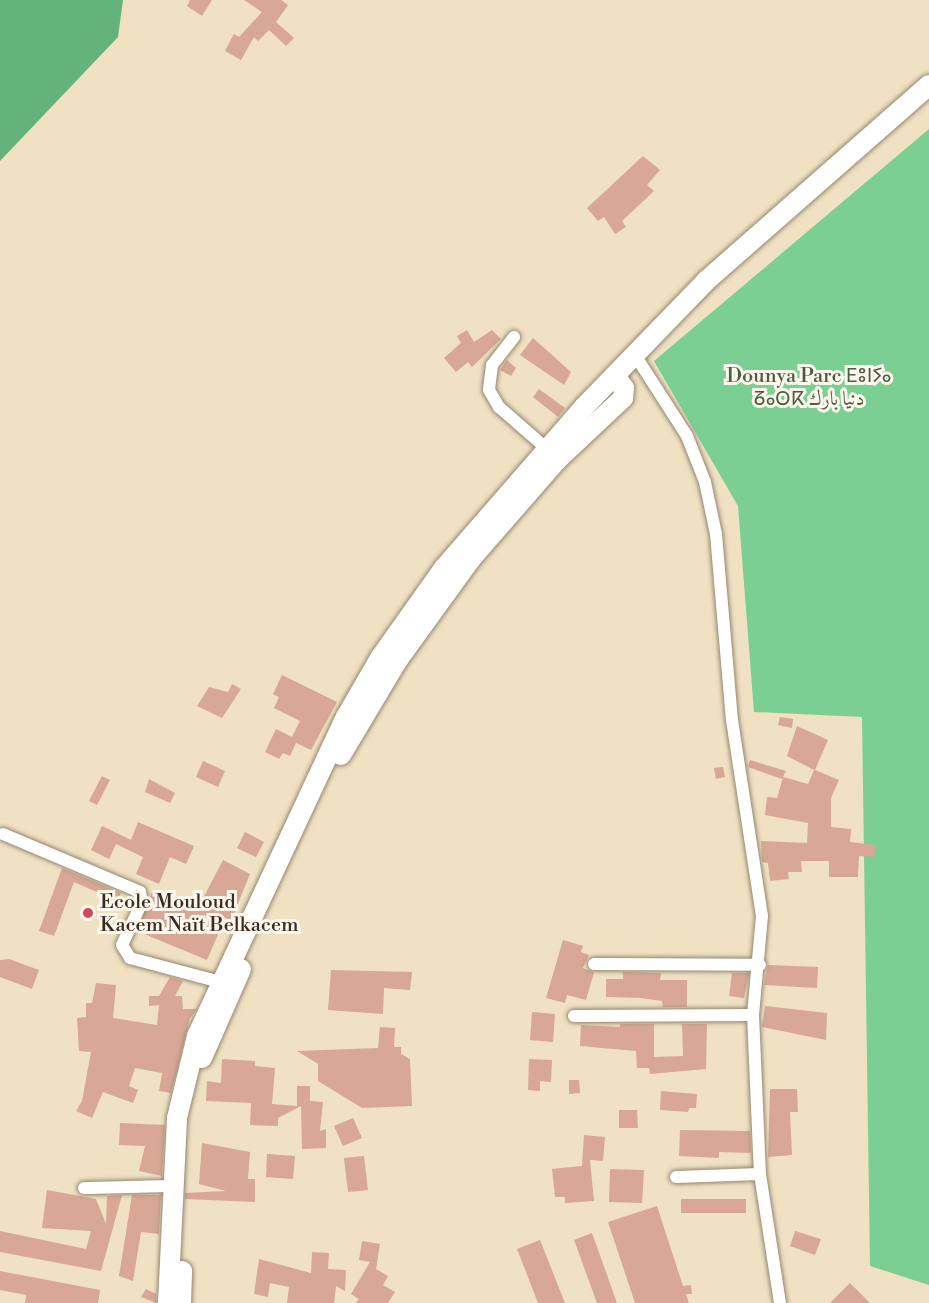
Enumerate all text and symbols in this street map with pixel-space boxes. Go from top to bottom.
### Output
park label: Dounya Parc ⴹⵓⵏⵢⴰ ⵒⴰⵔⴽ دنيا بارك [726,364,892,411]
place label: Ecole Mouloud Kacem Naït Belkacem [100,890,299,937]
marker: Ecole Mouloud Kacem Naït Belkacem [81,906,95,920]

